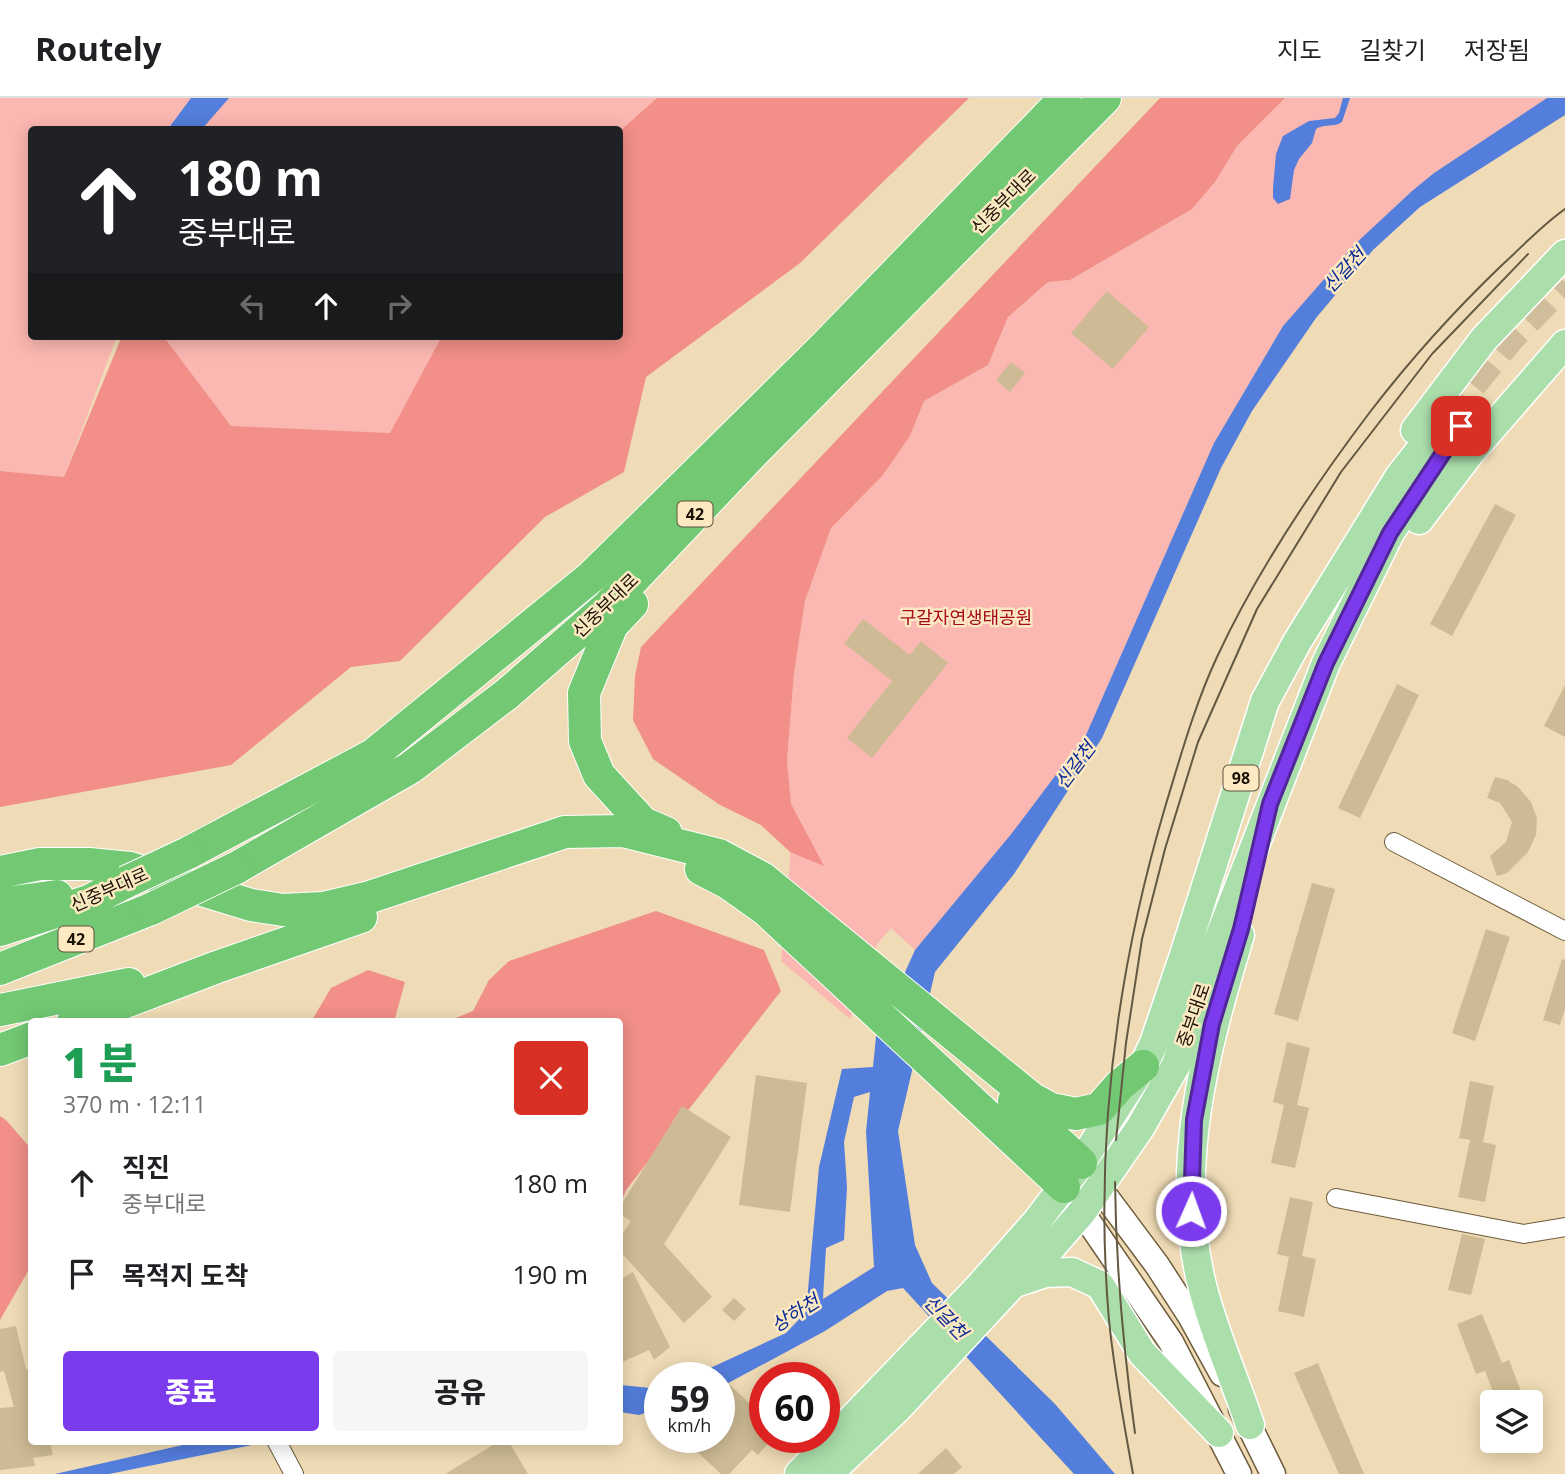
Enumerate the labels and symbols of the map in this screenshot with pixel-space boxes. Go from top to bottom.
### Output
street label: 신중부대로 [965,163,1041,239]
water label: 신갈천 [1317,241,1372,298]
pin [1431,396,1491,456]
road number: 42 [678,502,712,526]
street label: 신중부대로 [567,568,643,642]
park label: 구갈자연생태공원 [900,605,1032,629]
water label: 신갈천 [1049,735,1102,794]
road number: 98 [1224,765,1258,790]
street label: 신중부대로 [66,861,152,917]
road number: 42 [58,926,94,952]
street label: 중부대로 [1171,980,1215,1050]
position arrow [1154,1174,1228,1248]
water label: 상하천 [766,1287,825,1338]
water label: 신갈천 [918,1289,975,1346]
speed limit sign: 60 [749,1362,840,1453]

